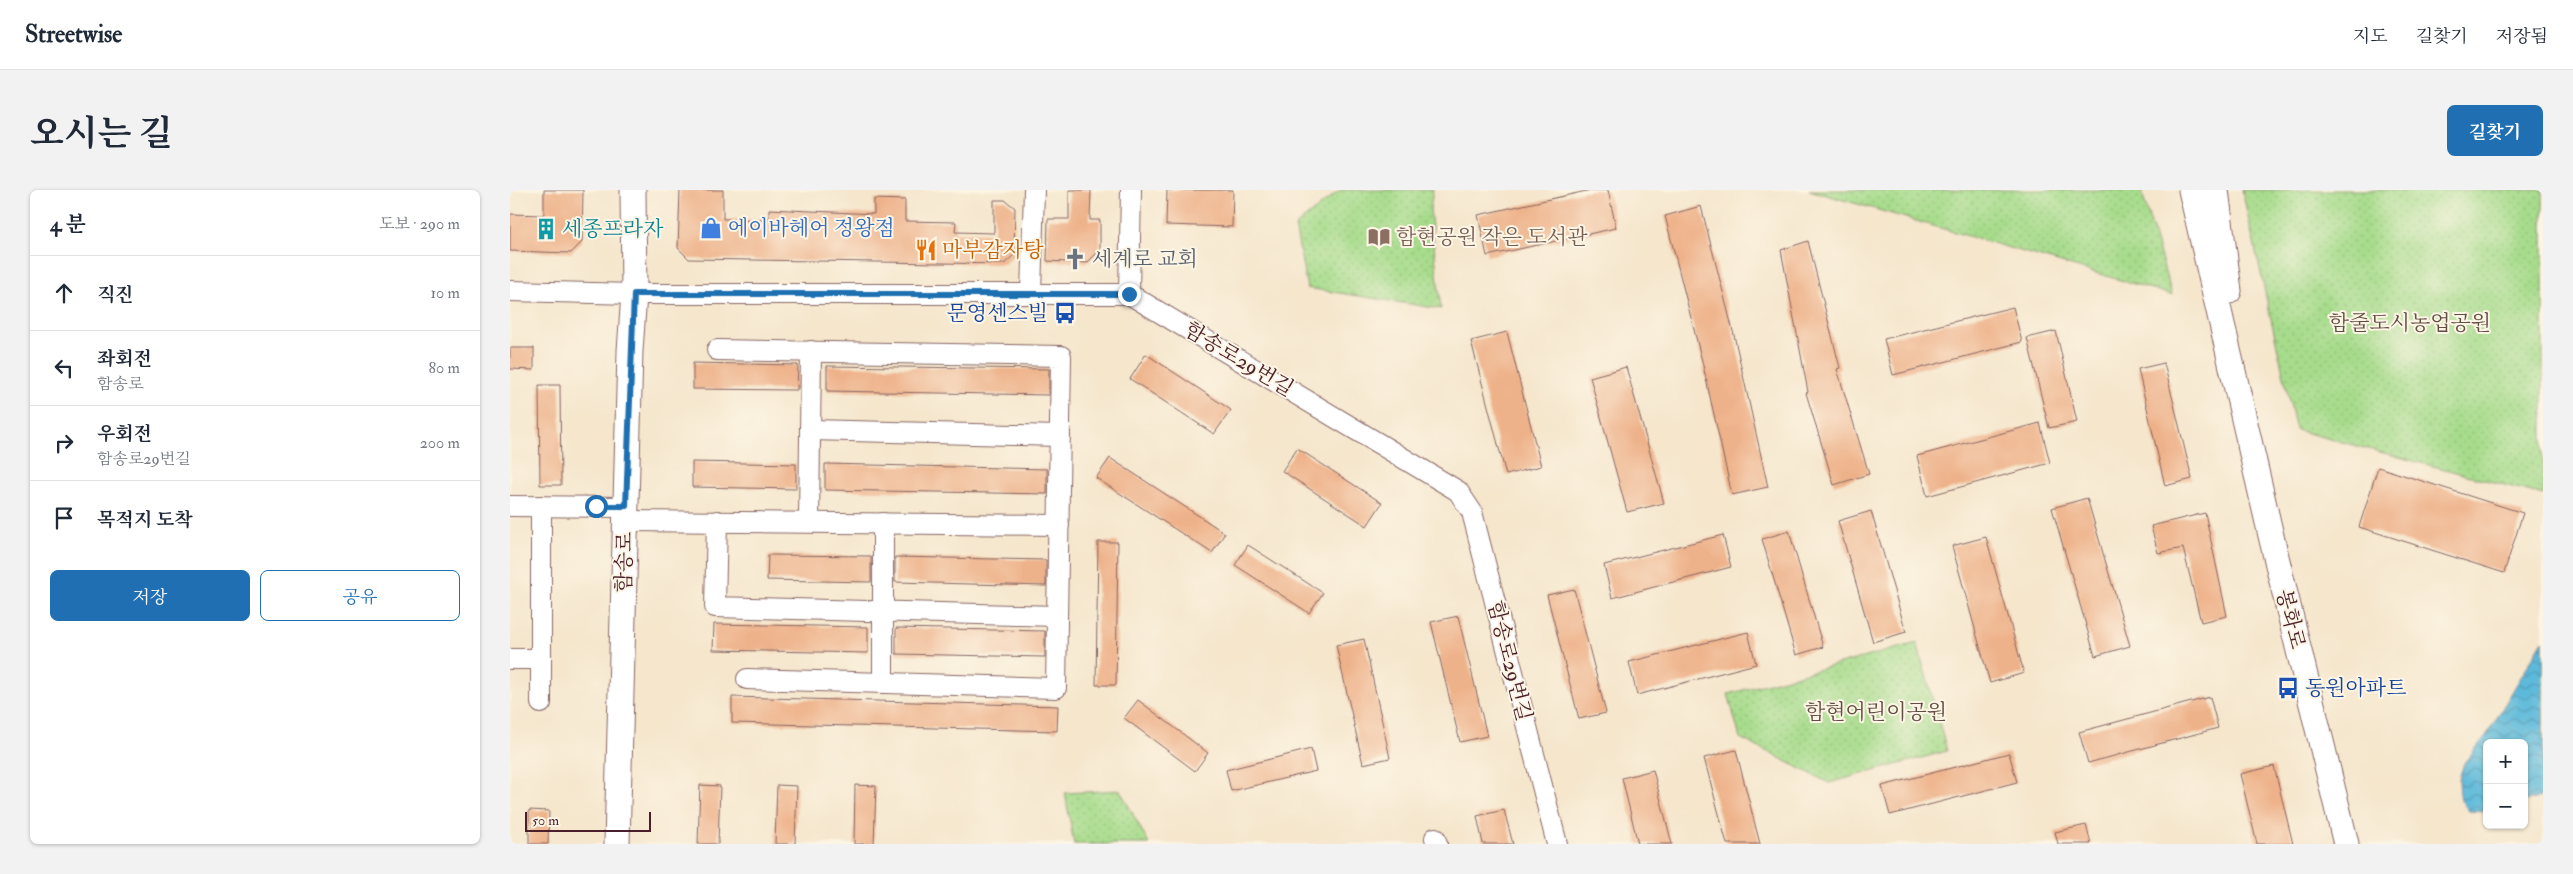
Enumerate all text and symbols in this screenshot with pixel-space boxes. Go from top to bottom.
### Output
text: Streetwise [25,19,122,50]
text: 지도 [2353,25,2388,48]
text: 길찾기 [2416,25,2468,48]
text: 저장됨 [2496,25,2548,48]
button: 길찾기 [2447,105,2543,156]
text: 오시는 길 [30,112,173,156]
text: 4 분 [50,211,86,238]
text: 도보 · 290 m [379,214,460,234]
shop icon: 에이바헤어 정왕점 [698,215,724,241]
place label: 에이바헤어 정왕점 [728,215,895,242]
building icon: 세종프라자 [533,216,559,242]
place label: 세종프라자 [562,216,664,243]
library icon: 함현공원 작은 도서관 [1366,224,1392,250]
place label: 함현공원 작은 도서관 [1396,224,1588,251]
restaurant icon: 마부감자탕 [913,237,939,263]
place label: 마부감자탕 [942,237,1044,264]
church icon: 세계로 교회 [1062,246,1088,272]
place label: 세계로 교회 [1092,246,1198,273]
icon: ahead [50,279,78,307]
text: 직진 [97,283,134,307]
text: 10 m [430,283,460,303]
route end [1118,283,1141,306]
place label: 문영센스빌 [947,300,1048,327]
bus stop icon: 문영센스빌 [1052,300,1078,326]
park label: 함줄도시농업공원 [2329,310,2491,337]
street label: 함송로29번길 [1179,316,1298,403]
text: 좌회전 [97,347,152,371]
icon: left [50,354,78,382]
text: 80 m [429,358,460,378]
text: 함송로 [97,374,143,394]
text: 우회전 [97,422,152,446]
icon: right [50,429,78,457]
text: 200 m [420,433,460,453]
text: 함송로29번길 [97,449,191,469]
route start [585,495,608,518]
icon: arrive [50,504,78,532]
text: 목적지 도착 [97,508,193,532]
street label: 함송로 [610,531,639,593]
button: 저장 [50,570,250,621]
button: 공유 [260,570,460,621]
street label: 봉화로 [2270,586,2311,652]
street label: 함송로29번길 [1482,598,1537,724]
bus stop icon: 동원아파트 [2275,675,2301,701]
place label: 동원아파트 [2305,675,2406,702]
park label: 함현어린이공원 [1805,699,1947,726]
map controls [2483,739,2528,829]
button: + [2483,739,2528,784]
button: − [2483,784,2528,829]
scale bar [525,809,651,832]
text: 50 m [532,812,559,829]

